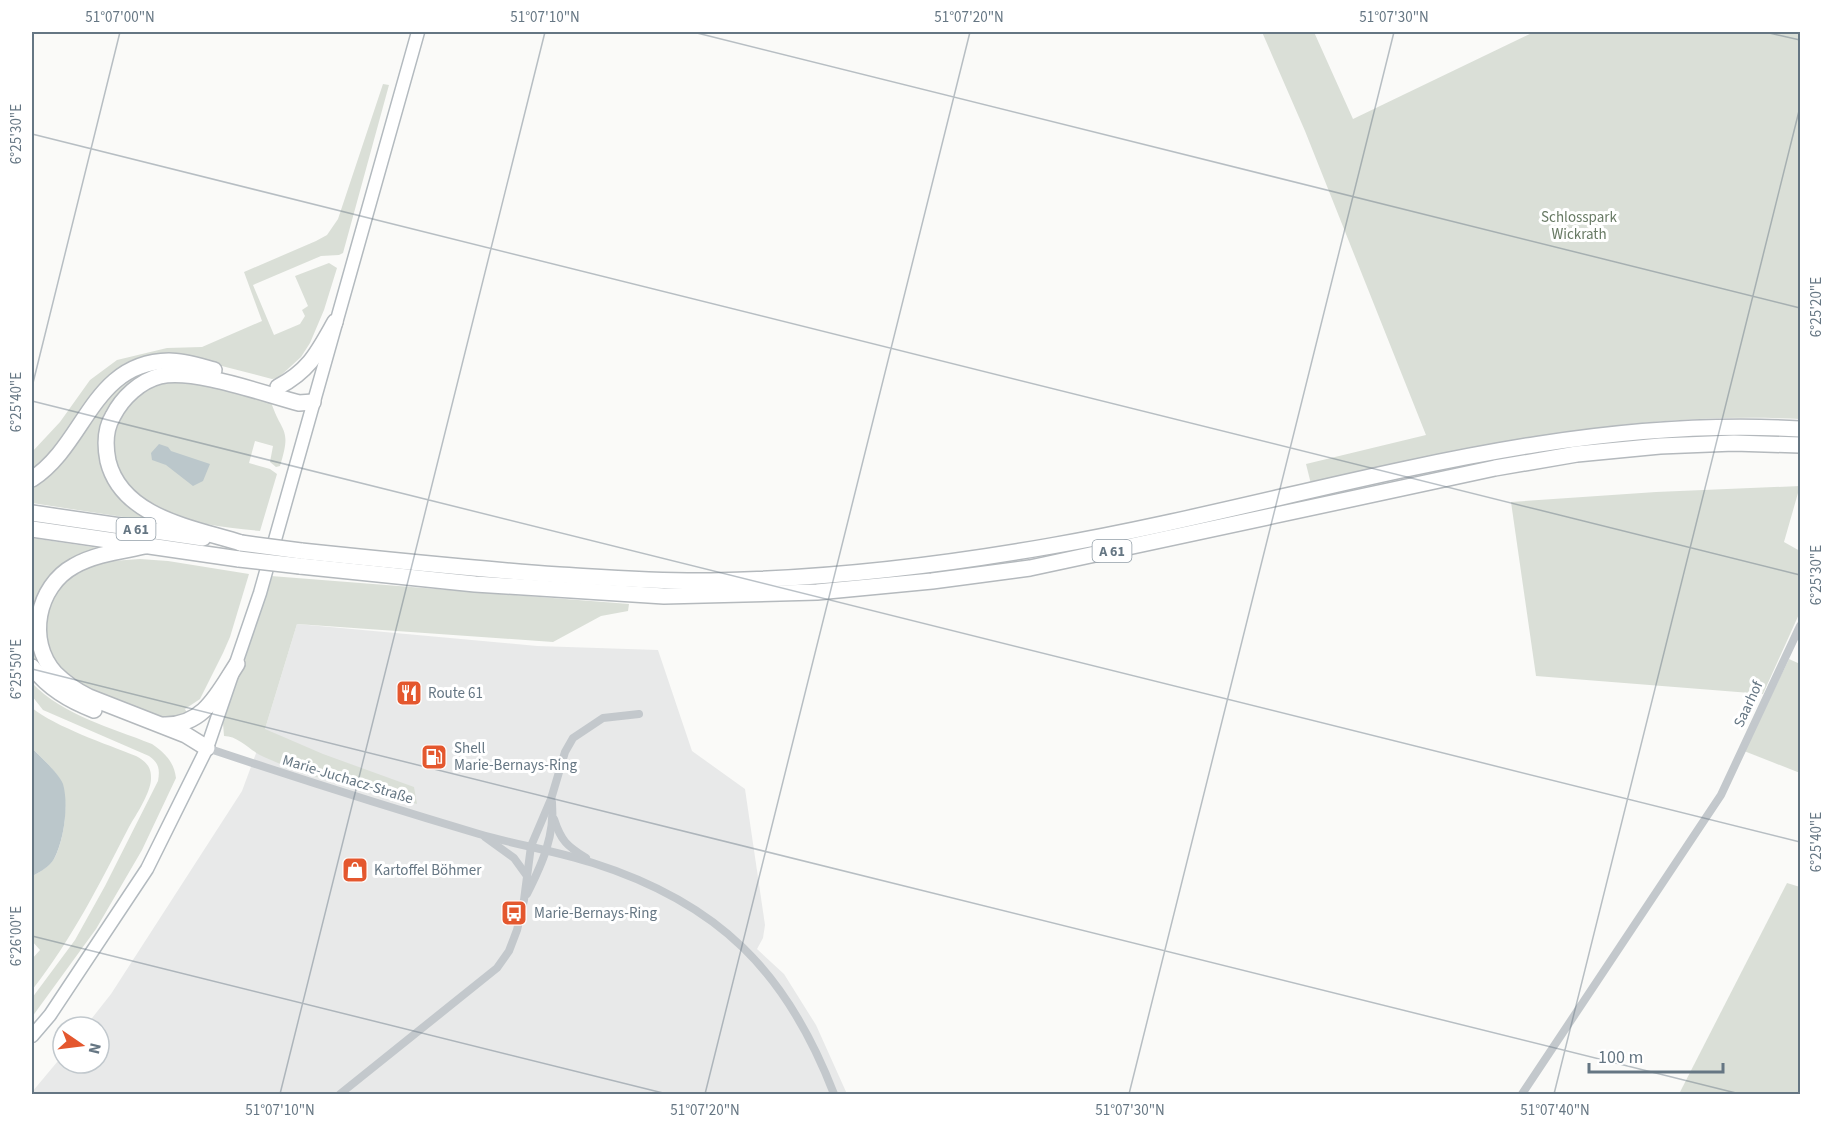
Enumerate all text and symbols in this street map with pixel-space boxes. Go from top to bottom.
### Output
text: 51°07'00"N [85,7,155,28]
text: 51°07'10"N [510,7,580,28]
text: 51°07'20"N [934,7,1004,28]
text: 51°07'30"N [1359,7,1429,28]
text: 6°25'30"E [6,104,27,164]
park label: Schlosspark Wickrath [1541,207,1617,245]
text: 6°25'20"E [1806,277,1827,337]
text: 6°25'40"E [6,372,27,432]
road number: A 61 [116,518,156,540]
road number: A 61 [1092,540,1132,562]
text: 6°25'30"E [1806,545,1827,605]
text: 6°25'50"E [6,639,27,699]
street label: Saarhof [1729,677,1769,731]
restaurant icon: Route 61 [394,678,424,708]
place label: Route 61 [428,683,483,704]
place label: Shell Marie-Bernays-Ring [454,738,577,776]
fuel station icon: Shell Marie-Bernays-Ring [419,742,449,772]
street label: Marie-Juchacz-Straße [280,750,416,809]
text: 6°25'40"E [1806,812,1827,872]
shop icon: Kartoffel Böhmer [340,855,370,885]
place label: Kartoffel Böhmer [374,860,482,881]
bus stop icon: Marie-Bernays-Ring [499,898,529,928]
place label: Marie-Bernays-Ring [534,903,657,924]
text: 6°26'00"E [6,906,27,966]
north arrow [51,1015,111,1075]
scale bar [1589,1036,1722,1074]
text: N [83,1041,107,1056]
text: 100 m [1598,1045,1643,1070]
text: 51°07'10"N [245,1100,315,1121]
text: 51°07'20"N [670,1100,740,1121]
text: 51°07'30"N [1095,1100,1165,1121]
text: 51°07'40"N [1520,1100,1590,1121]

